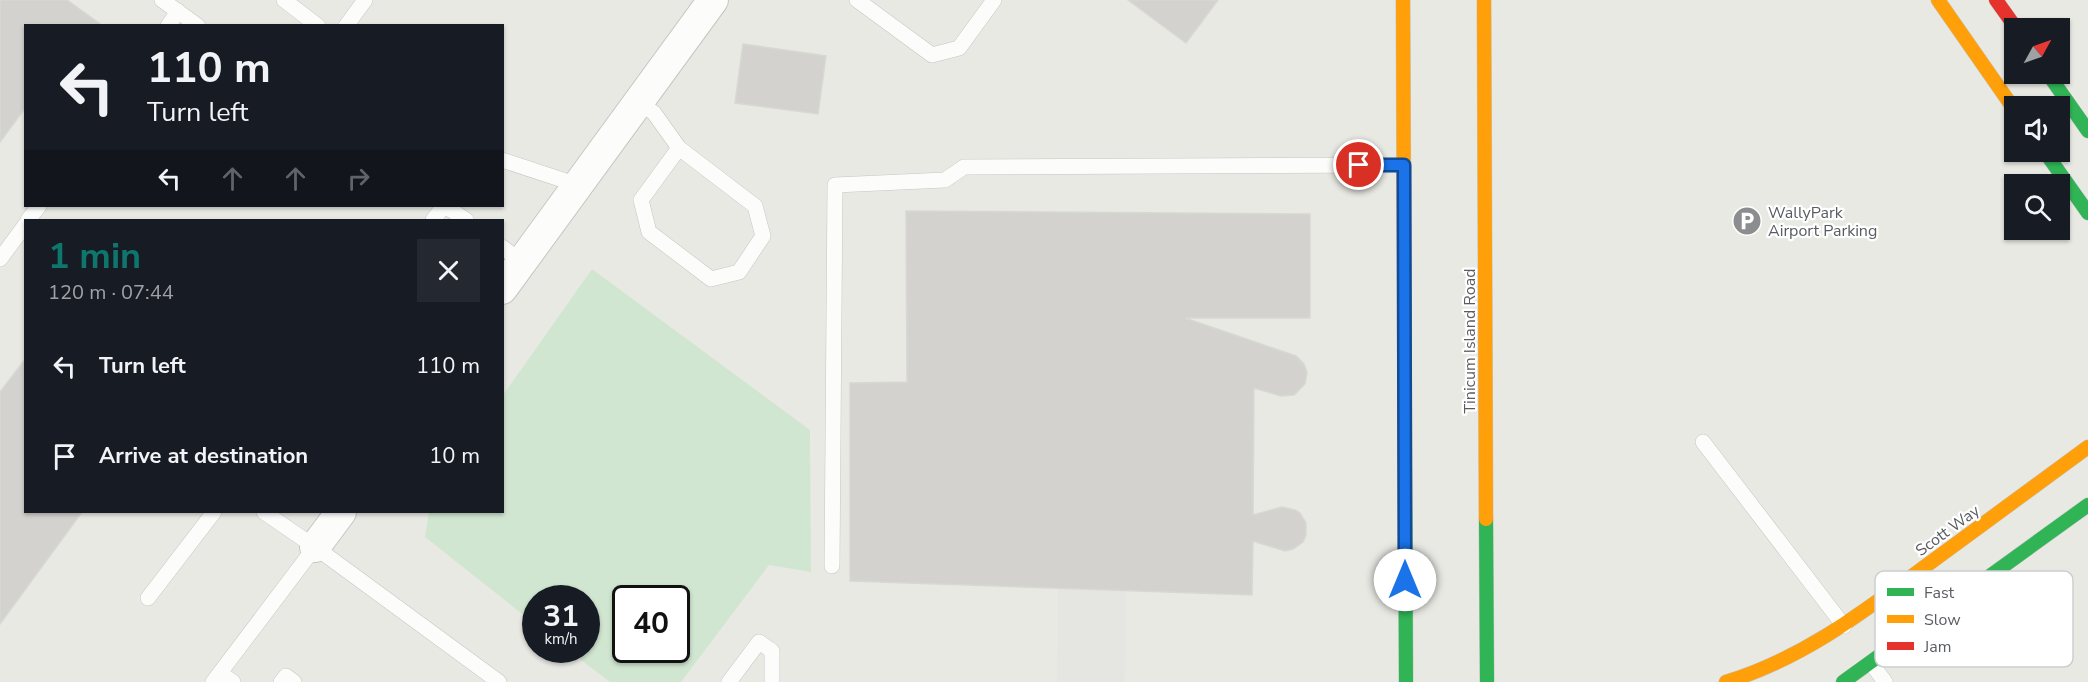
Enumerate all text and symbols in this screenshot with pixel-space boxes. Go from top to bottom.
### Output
north arrow [2004,18,2070,84]
map controls [2004,18,2070,240]
text: 110 m [147,40,271,97]
icon: left [48,48,126,126]
text: Turn left [147,94,248,131]
button: sound [2004,96,2070,162]
pin [1333,139,1384,190]
icon: arrive [1342,148,1375,181]
icon: left [153,162,186,195]
icon: ahead [216,162,249,195]
icon: ahead [279,162,312,195]
icon: right [342,162,375,195]
button: search [2004,174,2070,240]
place label: WallyPark Airport Parking [1768,202,1877,242]
parking icon: WallyPark Airport Parking [1731,205,1763,237]
text: 1 min [48,232,141,281]
button: close [417,239,480,302]
street label: Tinicum Island Road [1459,268,1481,414]
text: 120 m · 07:44 [48,279,174,306]
icon: left [48,350,81,383]
text: Turn left [99,351,186,381]
text: 110 m [416,351,480,381]
icon: arrive [48,440,81,473]
text: Arrive at destination [99,441,308,471]
text: 10 m [429,441,480,471]
street label: Scott Way [1911,500,1985,562]
position arrow [1373,548,1437,612]
legend [1875,571,2073,667]
text: Fast [1924,582,1955,604]
speed limit sign: 40 [612,585,690,663]
text: 31 [543,596,579,637]
text: Slow [1924,609,1961,631]
text: km/h [544,629,578,649]
text: Jam [1923,636,1951,658]

